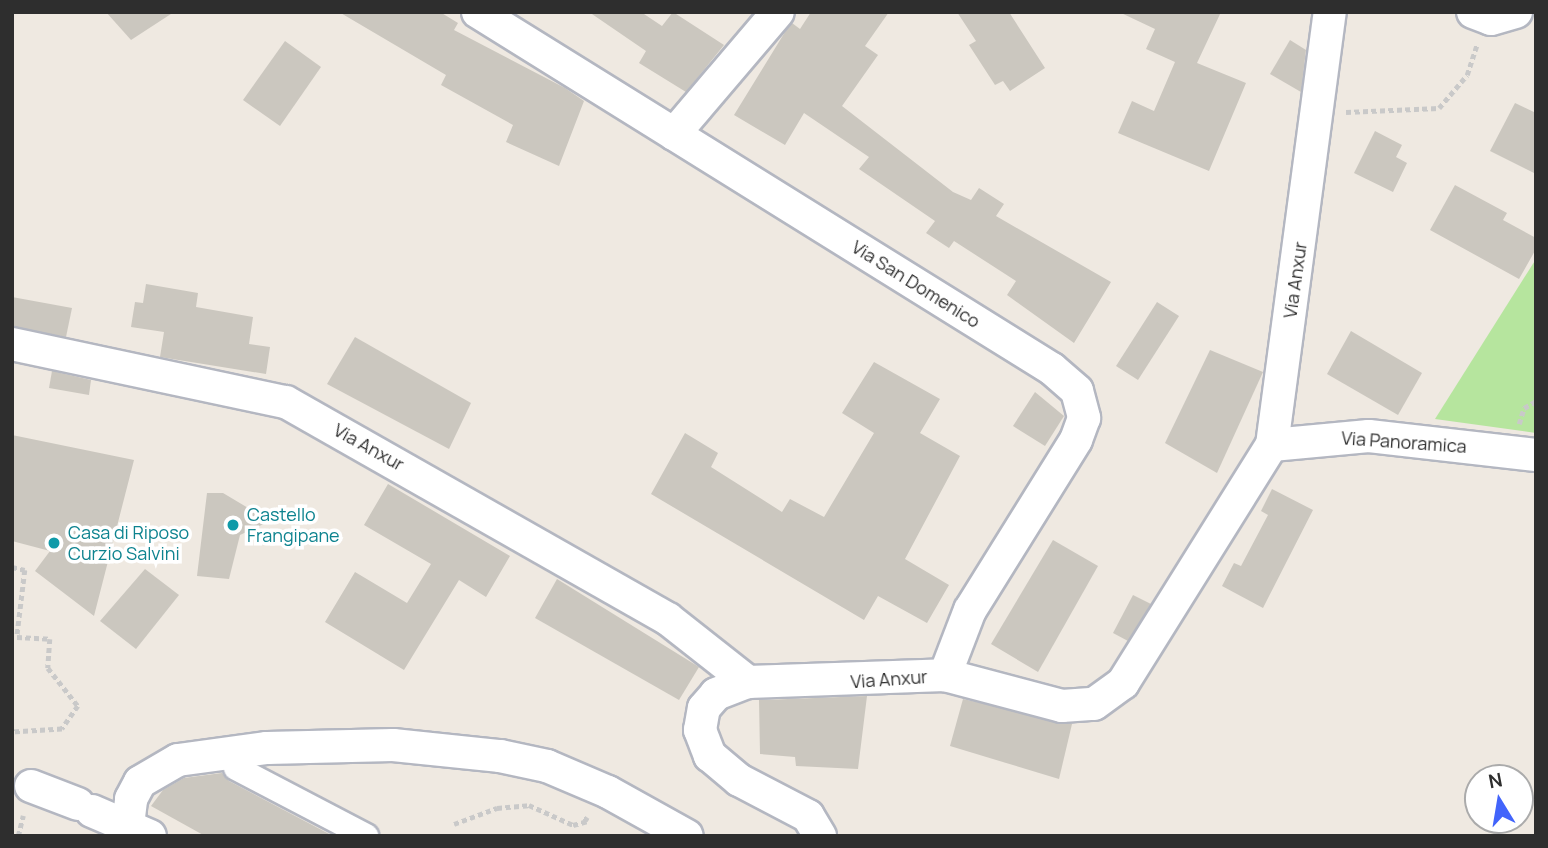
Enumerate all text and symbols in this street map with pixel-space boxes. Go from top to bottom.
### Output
street label: Via San Domenico [848,236,984,332]
street label: Via Anxur [1279,240,1311,320]
street label: Via Anxur [330,419,408,475]
street label: Via Panoramica [1341,427,1467,457]
place label: Castello Frangipane [247,504,340,546]
marker: Castello Frangipane [225,517,241,533]
place label: Casa di Riposo Curzio Salvini [68,522,189,564]
marker: Casa di Riposo Curzio Salvini [46,535,62,551]
street label: Via Anxur [850,666,928,692]
north arrow [1464,764,1534,834]
text: N [1486,766,1505,794]

